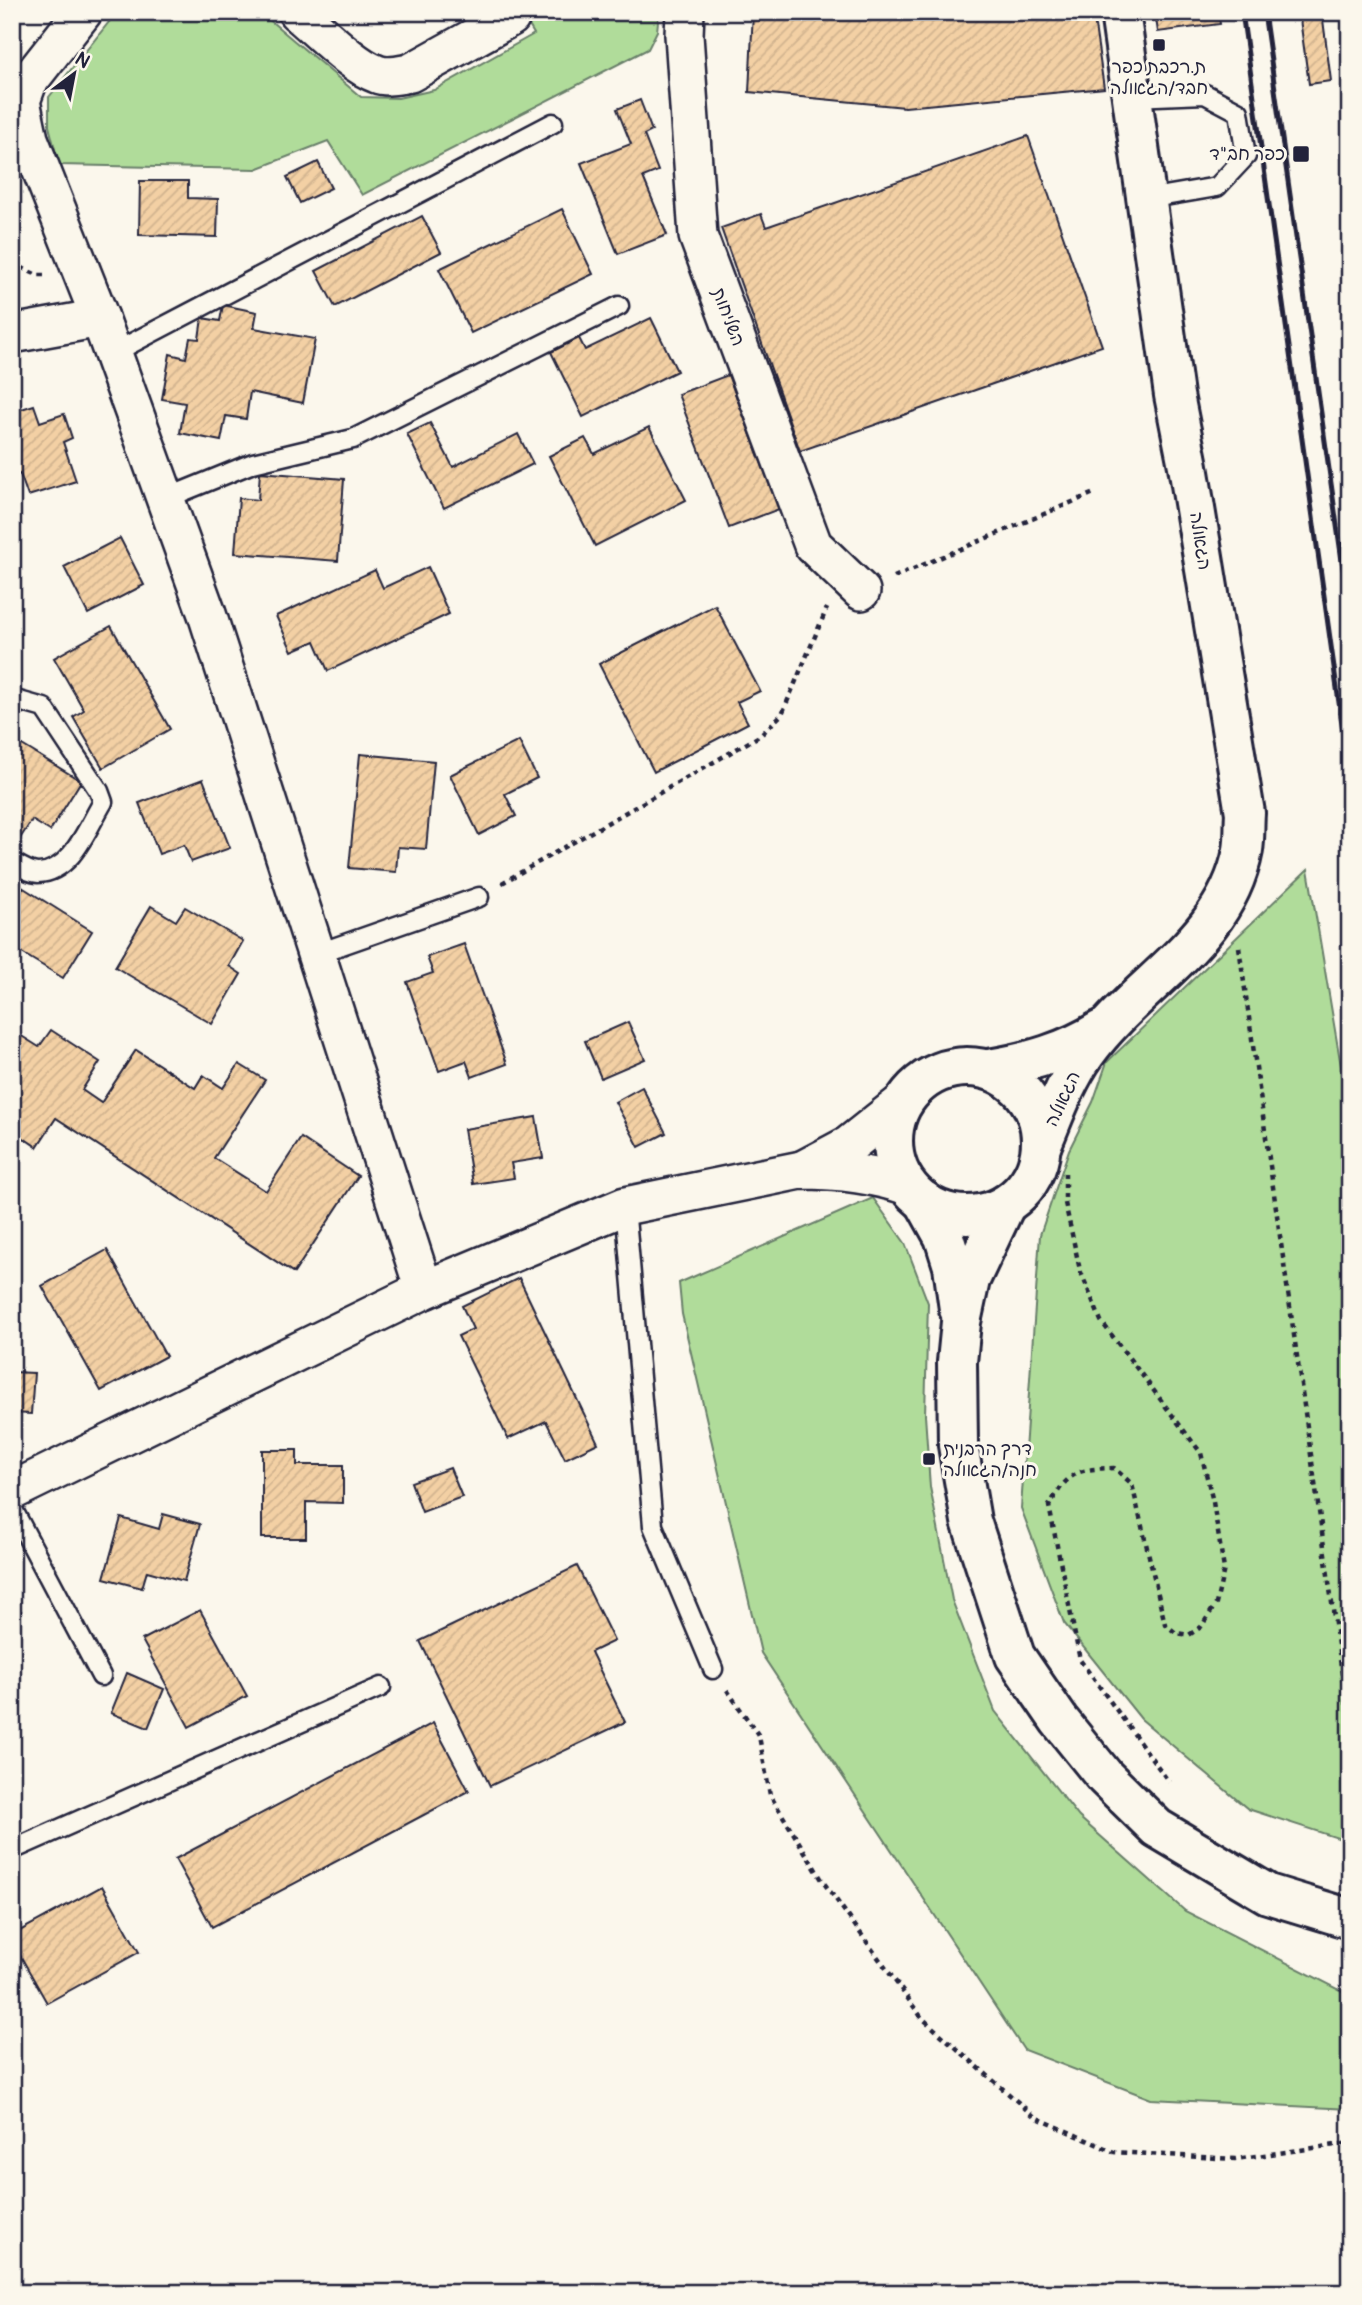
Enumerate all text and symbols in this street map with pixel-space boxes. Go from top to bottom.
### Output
marker: ת.רכבת כפר חבד/הגאולה [1151,37,1167,53]
north arrow [38,38,108,108]
text: N [71,47,94,74]
place label: ת.רכבת כפר חבד/הגאולה [1110,56,1208,100]
place label: כפר חב"ד [1209,143,1285,166]
marker: כפר חב"ד [1291,144,1311,164]
street label: השליחות [706,285,750,349]
street label: הגאולה [1184,510,1216,572]
street label: הגאולה [1040,1068,1086,1130]
place label: דרך הרבנית חנה/הגאולה [943,1438,1037,1482]
marker: דרך הרבנית חנה/הגאולה [921,1451,937,1467]

